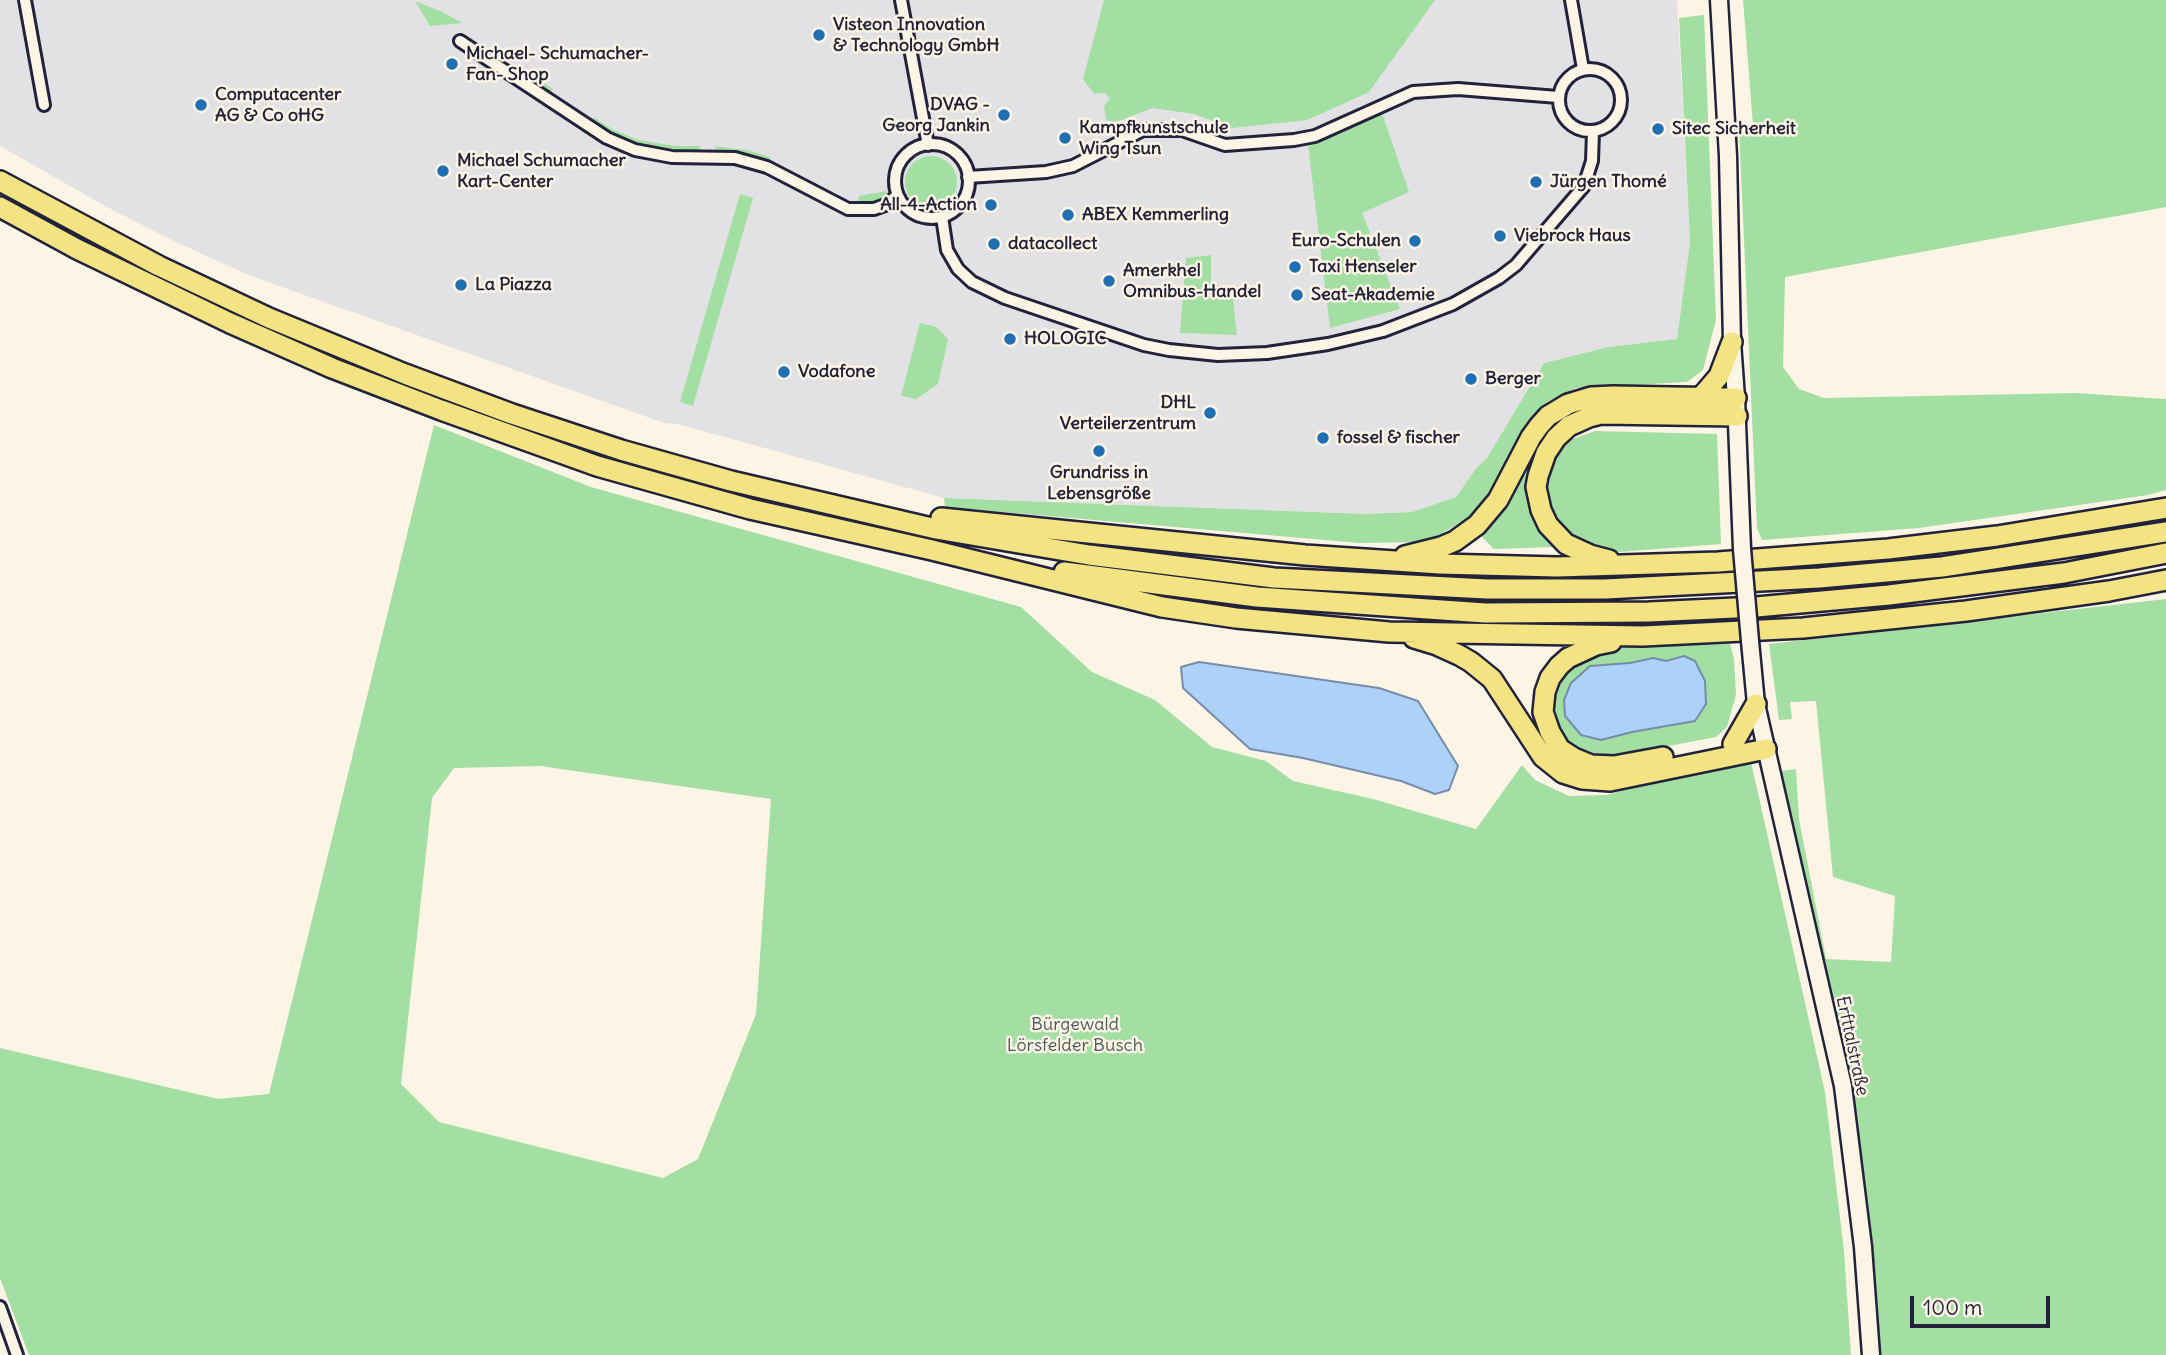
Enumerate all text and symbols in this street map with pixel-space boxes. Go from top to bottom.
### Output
place label: Visteon Innovation & Technology GmbH [833,14,999,56]
marker: Visteon Innovation & Technology GmbH [811,27,827,43]
place label: Michael- Schumacher- Fan- Shop [466,43,649,86]
marker: Michael- Schumacher- Fan- Shop [444,56,460,72]
place label: Computacenter AG & Co oHG [215,84,341,126]
place label: DVAG - Georg Jankin [882,94,990,136]
marker: Computacenter AG & Co oHG [193,97,209,113]
marker: DVAG - Georg Jankin [996,107,1012,123]
place label: Kampfkunstschule Wing Tsun [1079,117,1228,160]
place label: Sitec Sicherheit [1672,118,1796,140]
marker: Sitec Sicherheit [1650,121,1666,137]
marker: Kampfkunstschule Wing Tsun [1057,130,1073,146]
place label: Michael Schumacher Kart-Center [457,150,626,192]
marker: Michael Schumacher Kart-Center [435,163,451,179]
place label: Jürgen Thomé [1550,171,1667,193]
marker: Jürgen Thomé [1528,174,1544,190]
place label: All-4-Action [880,194,977,216]
marker: All-4-Action [983,197,999,213]
place label: ABEX Kemmerling [1082,204,1229,226]
marker: ABEX Kemmerling [1060,207,1076,223]
place label: Viebrock Haus [1514,225,1631,247]
marker: Viebrock Haus [1492,228,1508,244]
place label: Euro-Schulen [1292,230,1401,252]
place label: datacollect [1008,233,1097,255]
marker: Euro-Schulen [1407,233,1423,249]
marker: datacollect [986,236,1002,252]
place label: Taxi Henseler [1309,256,1417,278]
marker: Taxi Henseler [1287,259,1303,275]
place label: Amerkhel Omnibus-Handel [1123,260,1261,302]
marker: Amerkhel Omnibus-Handel [1101,273,1117,289]
place label: La Piazza [475,274,552,296]
marker: La Piazza [453,277,469,293]
place label: Seat-Akademie [1311,284,1435,306]
marker: Seat-Akademie [1289,287,1305,303]
place label: HOLOGIC [1024,328,1106,350]
marker: HOLOGIC [1002,331,1018,347]
place label: Vodafone [798,361,875,383]
marker: Vodafone [776,364,792,380]
place label: Berger [1485,368,1541,390]
marker: Berger [1463,371,1479,387]
place label: DHL Verteilerzentrum [1060,392,1196,434]
marker: DHL Verteilerzentrum [1202,405,1218,421]
place label: fossel & fischer [1337,427,1460,449]
marker: fossel & fischer [1315,430,1331,446]
marker: Grundriss in Lebensgröße [1091,443,1107,459]
place label: Grundriss in Lebensgröße [1047,462,1151,504]
street label: Erfttalstraße [1831,994,1873,1098]
park label: Bürgewald Lörsfelder Busch [1007,1014,1143,1056]
scale bar [1914,1282,2054,1326]
text: 100 m [1923,1294,1982,1321]

